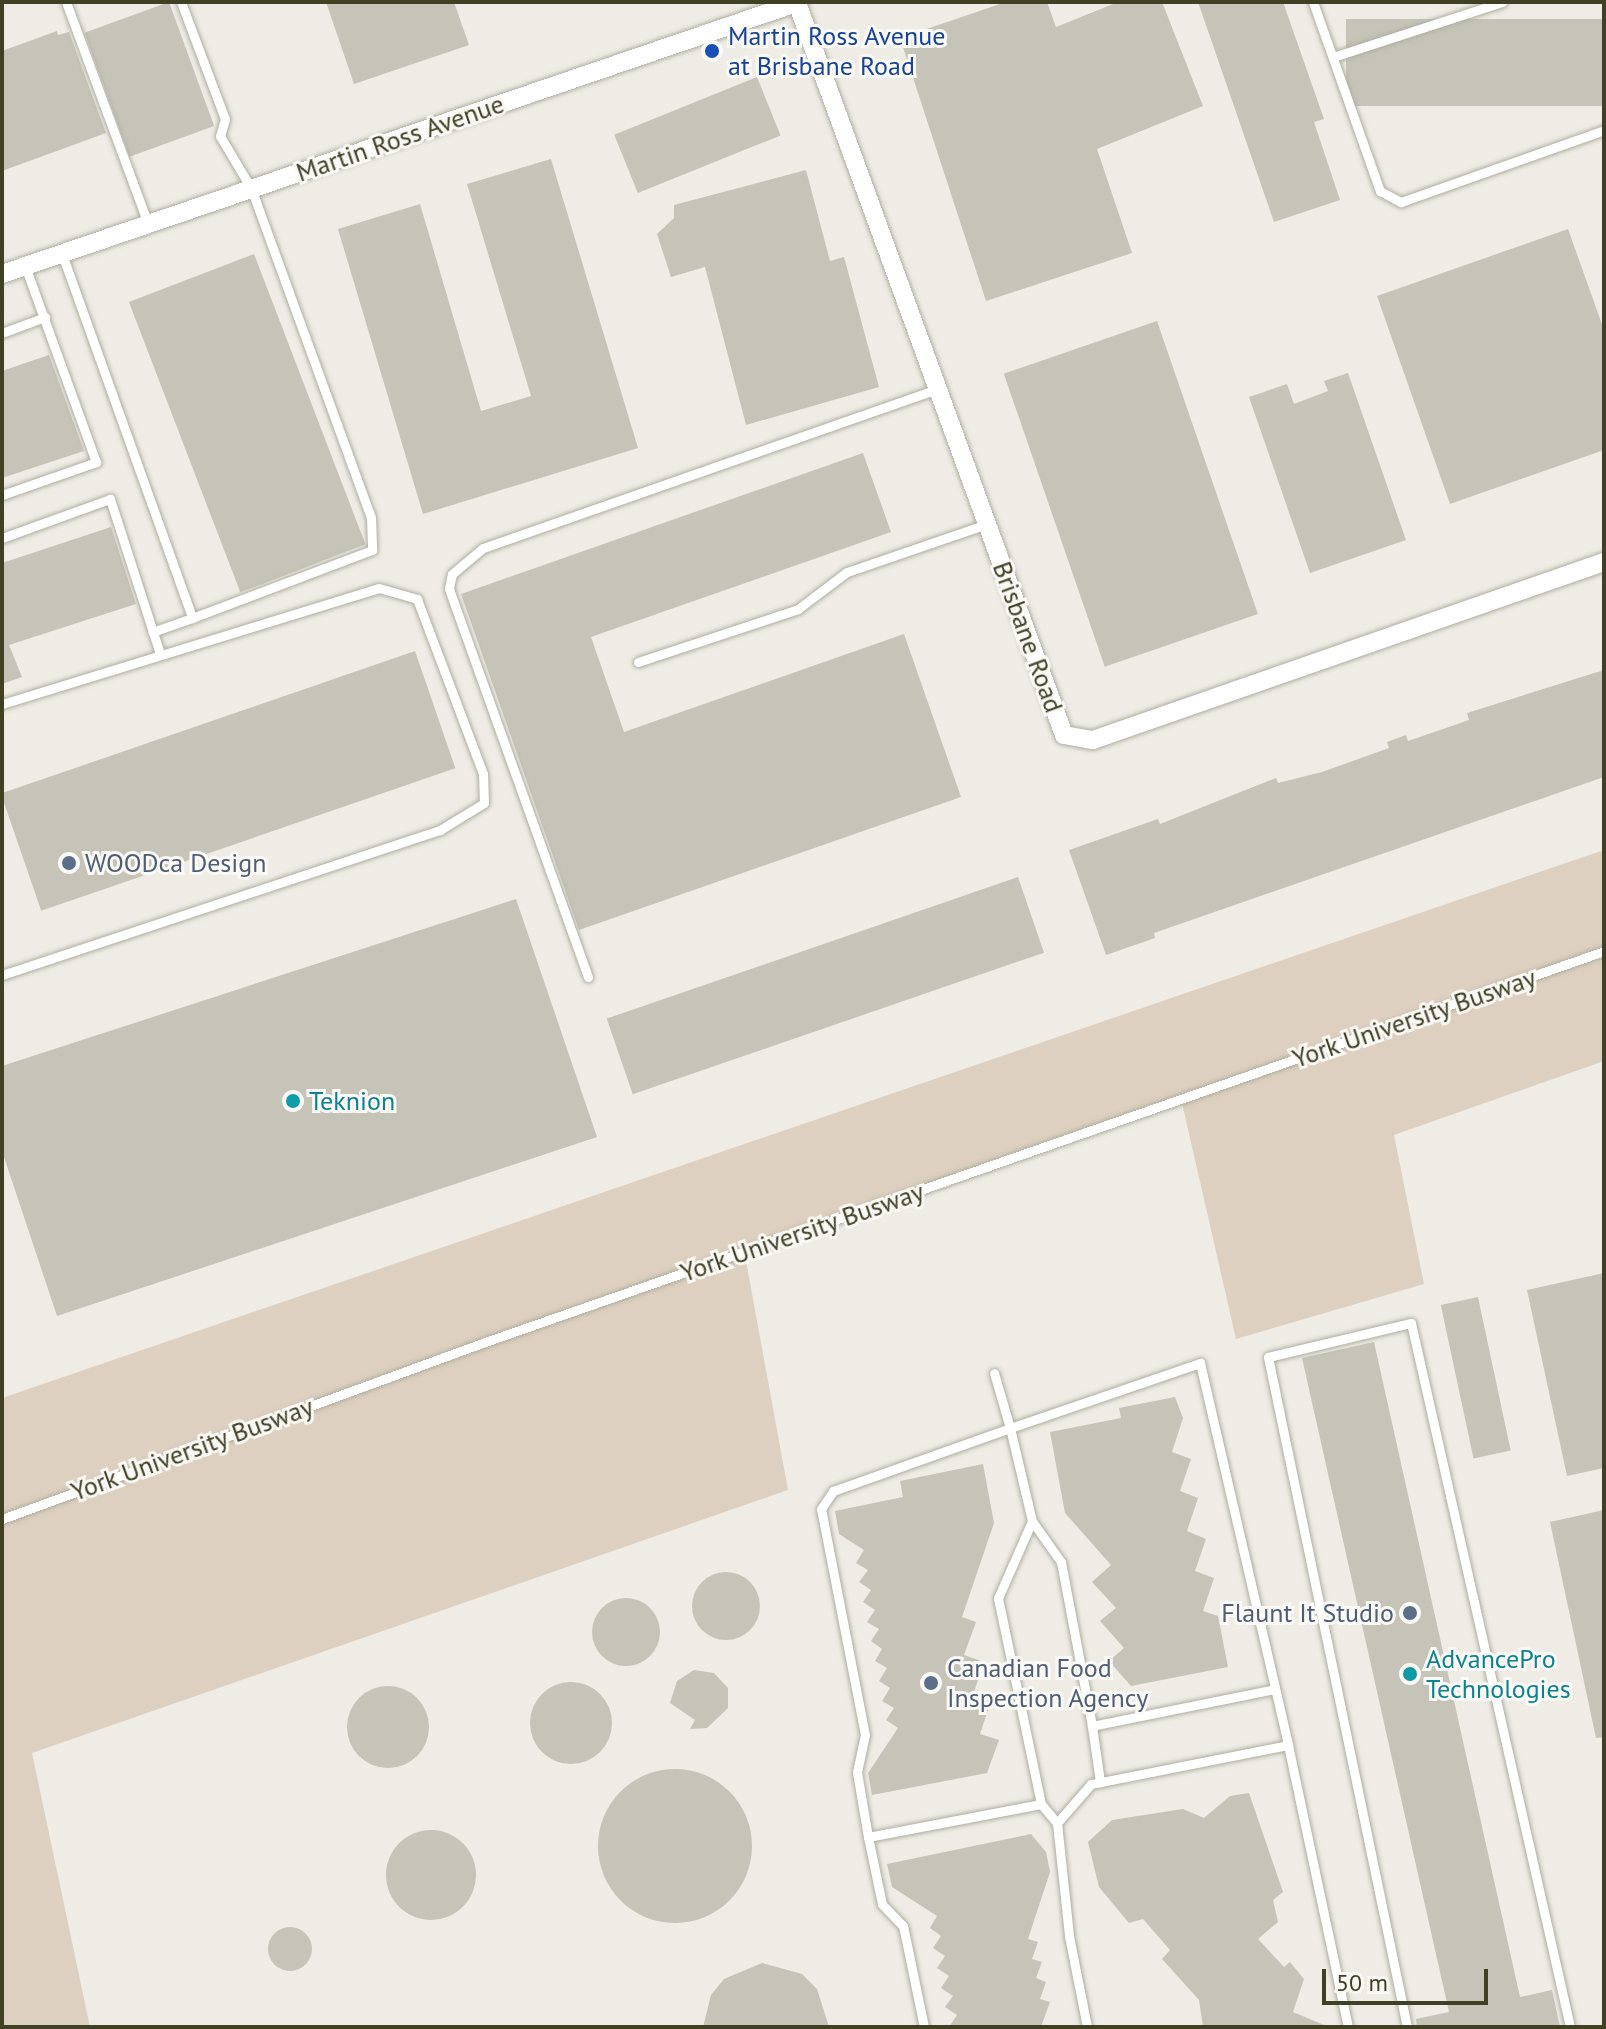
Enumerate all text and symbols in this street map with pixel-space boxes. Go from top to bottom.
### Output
place label: Martin Ross Avenue at Brisbane Road [728,20,946,82]
marker: Martin Ross Avenue at Brisbane Road [703,42,721,60]
street label: Martin Ross Avenue [292,88,508,188]
street label: Brisbane Road [986,557,1070,717]
place label: WOODca Design [85,847,266,879]
marker: WOODca Design [60,854,78,872]
street label: York University Busway [1287,961,1541,1075]
place label: Teknion [309,1085,395,1117]
marker: Teknion [284,1092,302,1110]
street label: York University Busway [675,1175,929,1289]
street label: York University Busway [66,1390,318,1508]
place label: Flaunt It Studio [1221,1597,1394,1629]
marker: Flaunt It Studio [1401,1604,1419,1622]
place label: AdvancePro Technologies [1426,1643,1571,1704]
place label: Canadian Food Inspection Agency [947,1652,1149,1714]
marker: AdvancePro Technologies [1401,1665,1419,1683]
marker: Canadian Food Inspection Agency [922,1674,940,1692]
scale bar [1326,1953,1492,2003]
text: 50 m [1336,1967,1388,1998]

